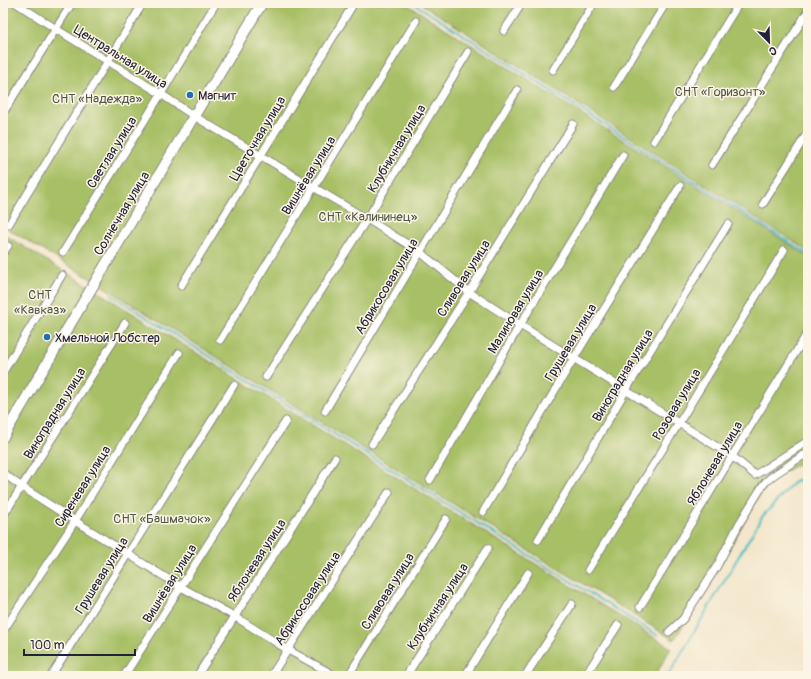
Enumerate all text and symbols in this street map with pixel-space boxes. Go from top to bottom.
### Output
street label: Центральная улица [71,22,170,92]
north arrow [749,22,789,62]
text: С [767,43,778,58]
park label: СНТ «Горизонт» [675,84,766,100]
place label: Магнит [198,88,237,104]
marker: Магнит [185,90,195,100]
park label: СНТ «Надежда» [52,91,142,107]
street label: Цветочная улица [226,93,289,184]
street label: Клубничная улица [364,102,429,195]
street label: Светлая улица [83,114,140,191]
street label: Вишнёвая улица [278,133,339,218]
street label: Солнечная улица [90,169,153,258]
park label: СНТ «Калининец» [319,209,418,225]
street label: Абрикосовая улица [352,236,422,337]
street label: Сливовая улица [434,237,494,320]
street label: Малиновая улица [484,267,547,356]
park label: СНТ «Кавказ» [14,287,66,318]
street label: Грушевая улица [542,301,600,384]
street label: Виноградная улица [589,326,657,425]
place label: Хмельной Лобстер [55,330,160,346]
marker: Хмельной Лобстер [42,332,52,342]
street label: Виноградная улица [20,365,89,462]
street label: Розовая улица [649,366,704,443]
street label: Яблоневая улица [683,418,746,509]
street label: Сиреневая улица [51,443,114,530]
park label: СНТ «Башмачок» [113,511,211,527]
street label: Яблоневая улица [224,516,290,605]
street label: Грушевая улица [72,534,132,617]
street label: Вишнёвая улица [139,541,200,626]
street label: Абрикосовая улица [271,549,344,649]
street label: Сливовая улица [358,550,418,633]
street label: Клубничная улица [404,560,472,653]
scale bar [24,631,135,657]
text: 100 m [30,638,65,653]

